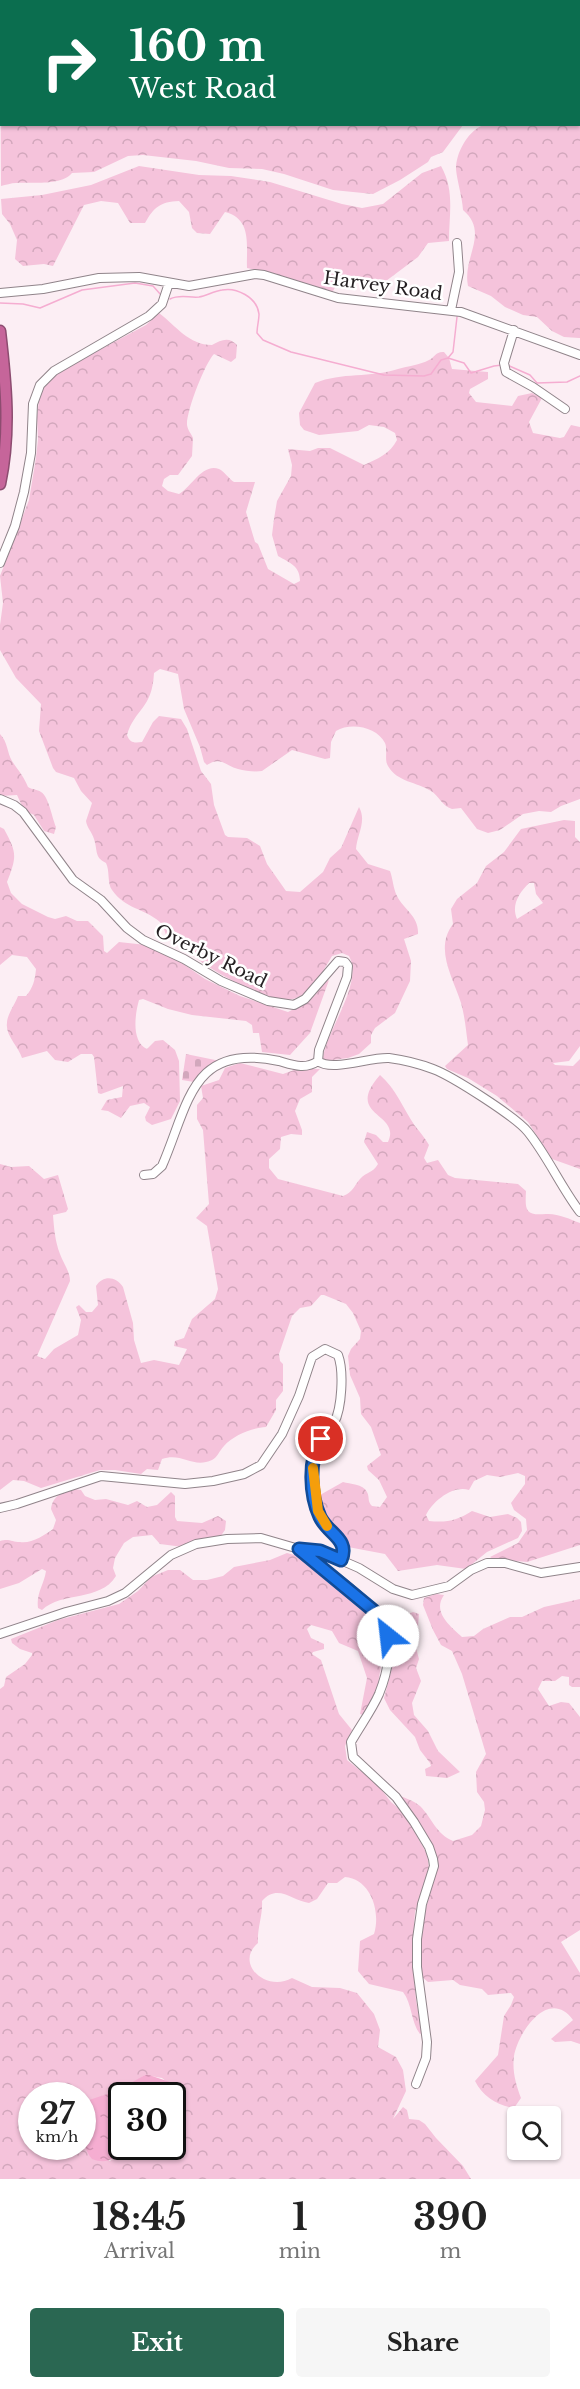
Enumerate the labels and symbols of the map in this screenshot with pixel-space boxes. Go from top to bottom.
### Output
street label: Harvey Road [322,267,444,305]
street label: Overby Road [151,919,271,993]
pin [295,1413,346,1464]
position arrow [356,1604,420,1668]
speed limit sign: 30 [108,2082,186,2160]

